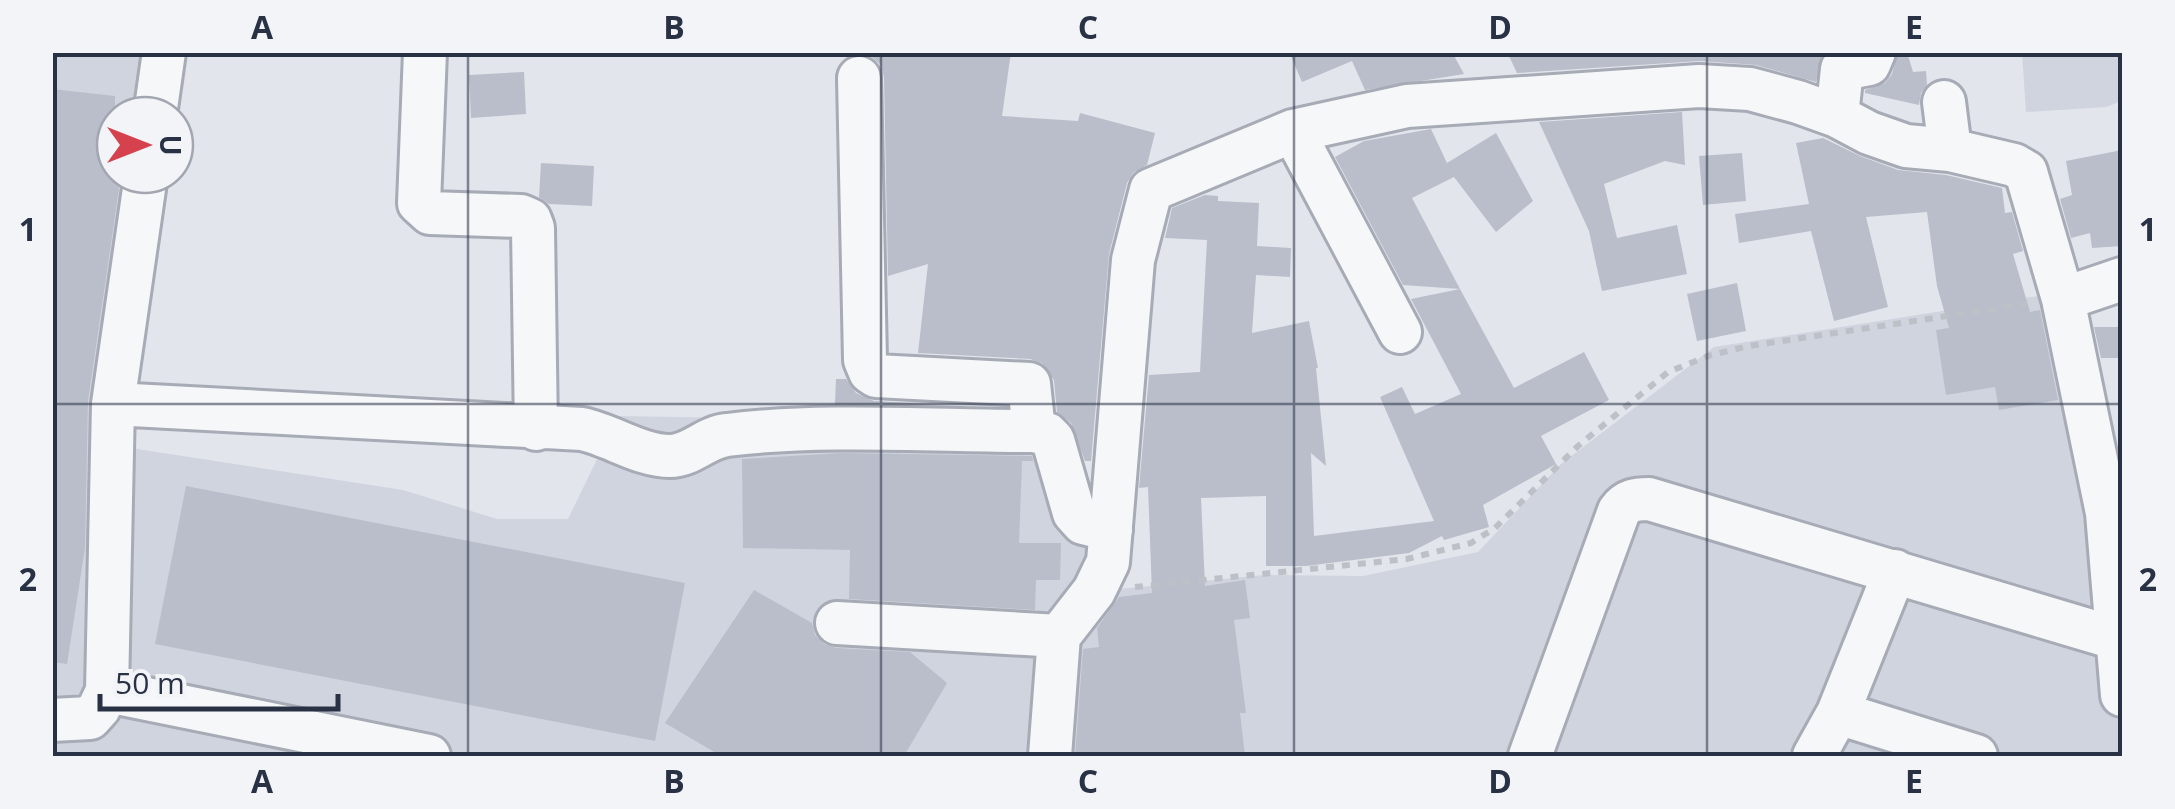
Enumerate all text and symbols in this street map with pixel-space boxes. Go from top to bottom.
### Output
text: A [251,5,274,48]
text: B [663,5,685,48]
text: C [1078,5,1098,48]
text: D [1488,5,1512,48]
text: E [1905,5,1923,48]
north arrow [95,95,195,195]
text: U [152,134,190,156]
text: 1 [19,207,37,250]
text: 1 [2139,207,2157,250]
text: 2 [19,557,37,600]
text: 2 [2139,557,2157,600]
scale bar [100,649,338,711]
text: 50 m [115,662,185,703]
text: A [251,759,274,802]
text: B [663,759,685,802]
text: C [1078,759,1098,802]
text: D [1488,759,1512,802]
text: E [1905,759,1923,802]

